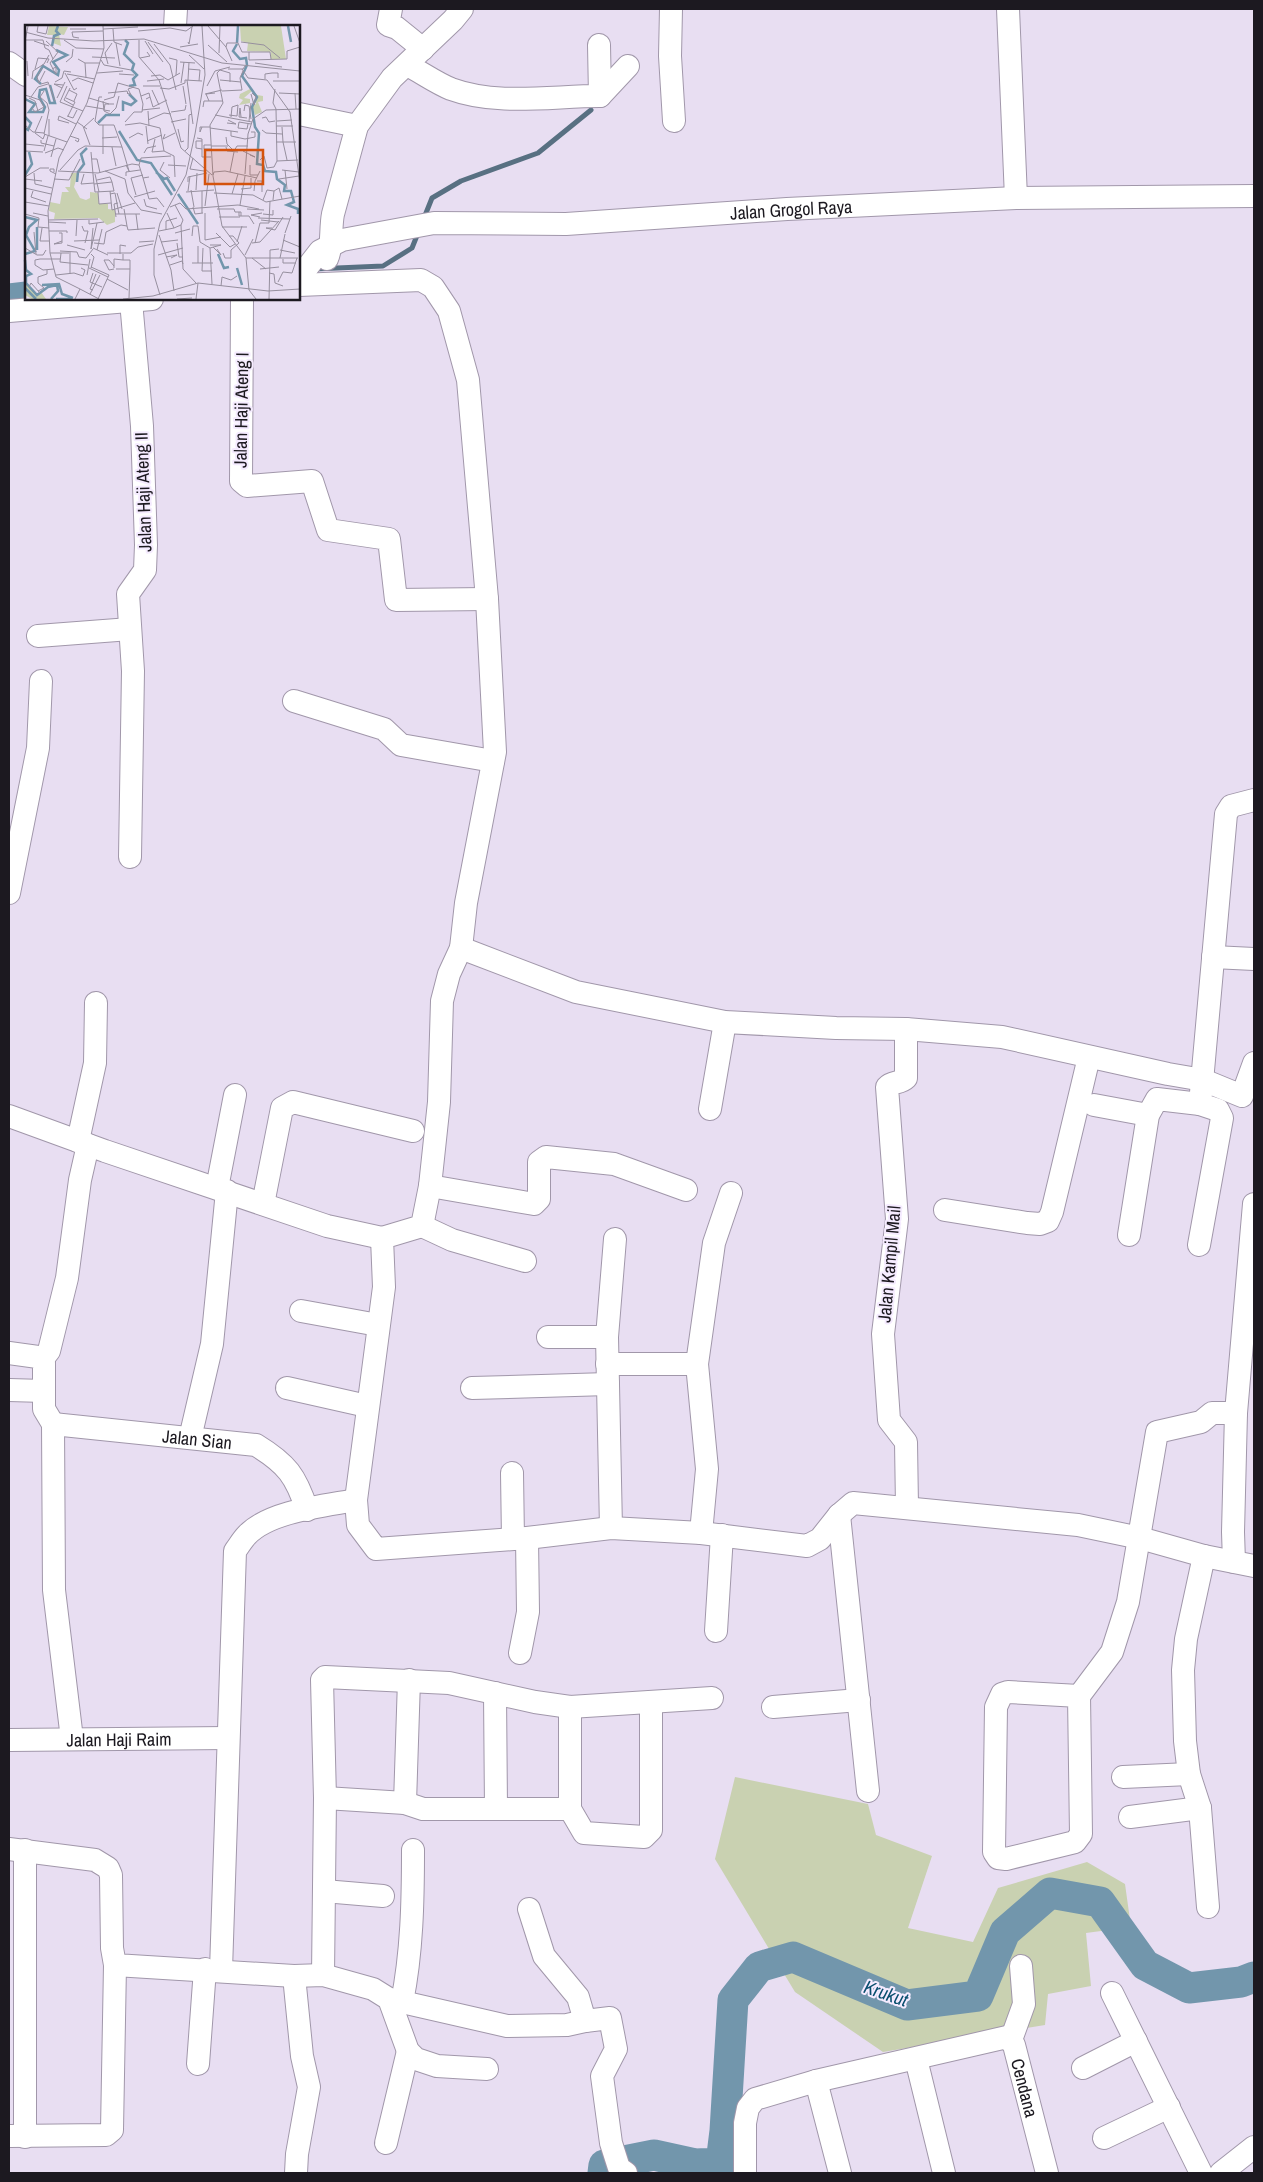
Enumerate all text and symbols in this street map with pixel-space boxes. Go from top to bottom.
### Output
inset map [25,25,300,300]
street label: Jalan Grogol Raya [729,193,853,225]
street label: Jalan Haji Ateng I [227,352,255,468]
street label: Jalan Haji Ateng II [128,432,158,552]
street label: Jalan Kampil Mail [871,1204,907,1324]
street label: Jalan Sian [161,1423,233,1455]
street label: Jalan Haji Raim [66,1726,172,1752]
water label: Krukut [860,1973,912,2013]
street label: Cendana [1005,2056,1045,2120]

